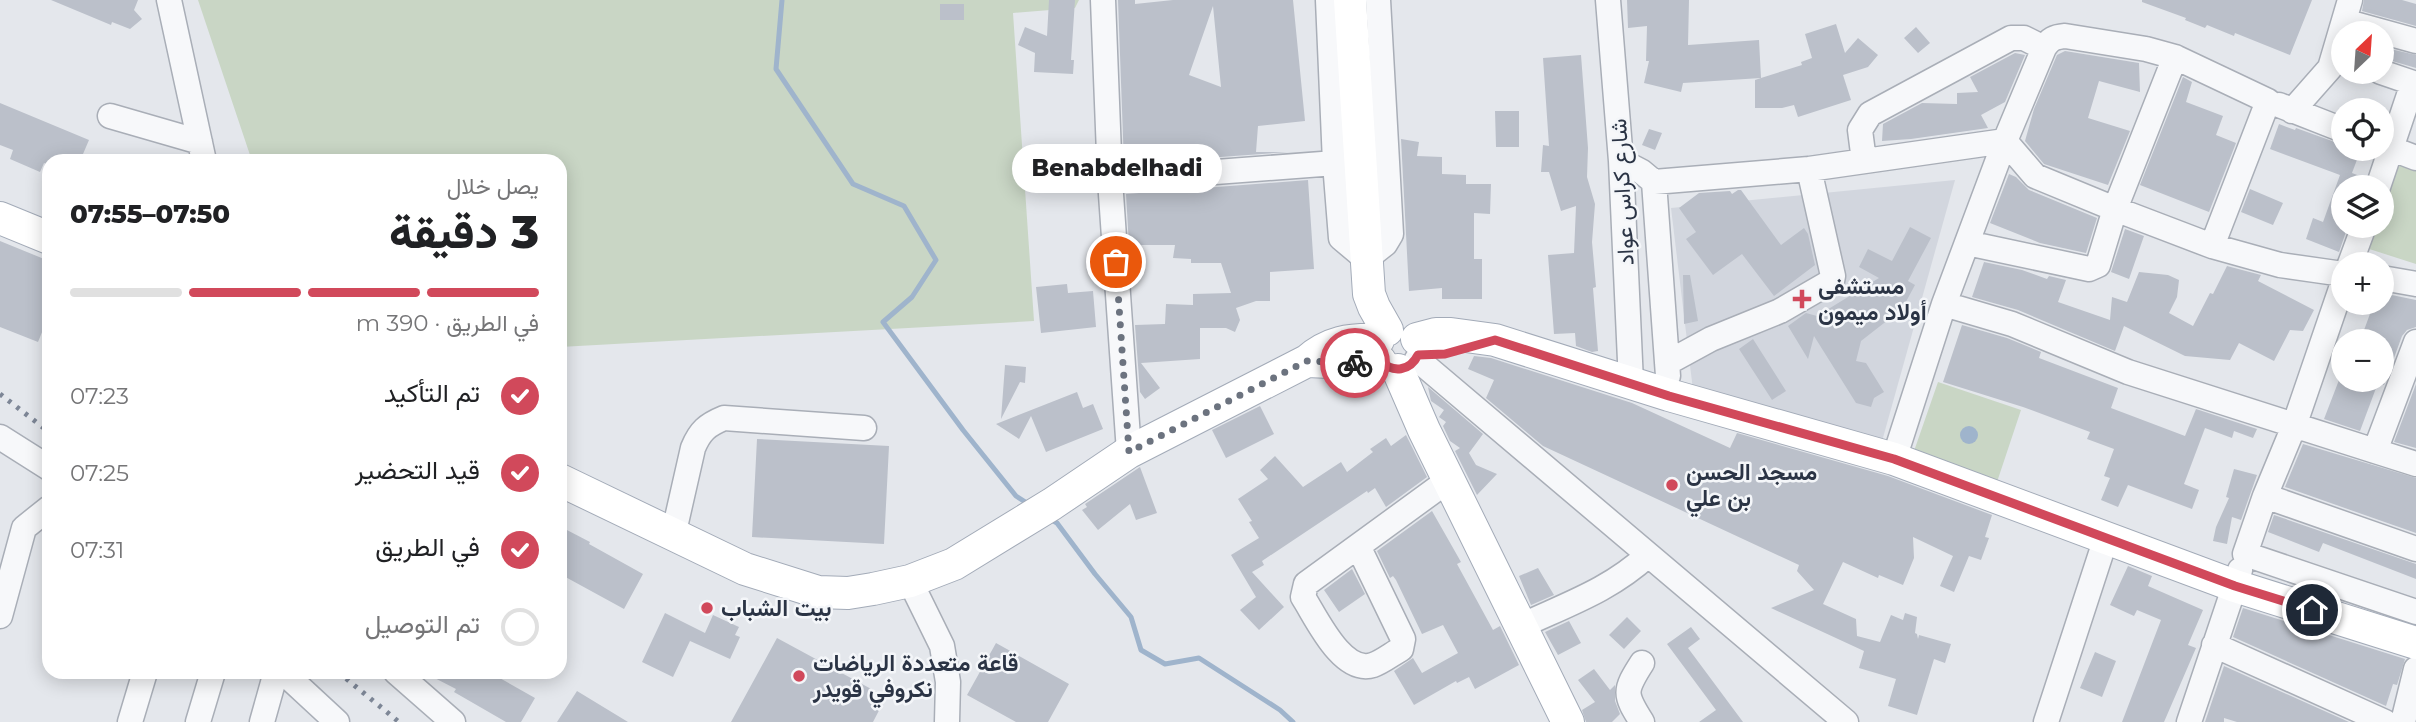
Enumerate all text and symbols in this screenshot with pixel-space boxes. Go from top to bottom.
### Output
north arrow [2331,21,2394,84]
map controls [2331,21,2394,392]
button: locate [2331,98,2394,161]
street label: شارع كراس عواد [1604,118,1642,266]
callout: Benabdelhadi [1011,143,1221,192]
text: Benabdelhadi [1032,154,1202,182]
text: يصل خلال [447,172,539,200]
button: layers [2331,175,2394,238]
text: 07:50–07:55 [70,198,230,230]
text: 3 دقيقة [389,203,539,260]
pin [1086,232,1146,292]
icon: bag [1097,243,1135,281]
button: + [2331,252,2394,315]
place label: مستشفى أولاد ميمون [1818,272,1927,327]
marker: مستشفى أولاد ميمون [1792,289,1812,309]
text: في الطريق · 390 m [356,309,539,337]
courier [1320,328,1390,398]
button: − [2331,329,2394,392]
icon: bike [1336,344,1374,382]
text: تم التأكيد [384,377,480,409]
icon: check [501,377,539,415]
text: 07:23 [70,382,129,410]
text: قيد التحضير [355,454,480,486]
icon: check [501,454,539,492]
place label: مسجد الحسن بن علي [1686,458,1817,518]
text: 07:25 [70,459,129,487]
marker: مسجد الحسن بن علي [1664,477,1680,493]
text: في الطريق [375,531,480,563]
icon: check [501,531,539,569]
text: 07:31 [70,536,124,564]
pin [2282,580,2342,640]
icon: home [2293,591,2331,629]
place label: بيت الشباب [721,594,832,622]
marker: بيت الشباب [699,600,715,616]
text: تم التوصيل [365,608,480,640]
place label: قاعة متعددة الرياضات نكروفي قويدر [812,649,1019,709]
marker: قاعة متعددة الرياضات نكروفي قويدر [791,668,807,684]

